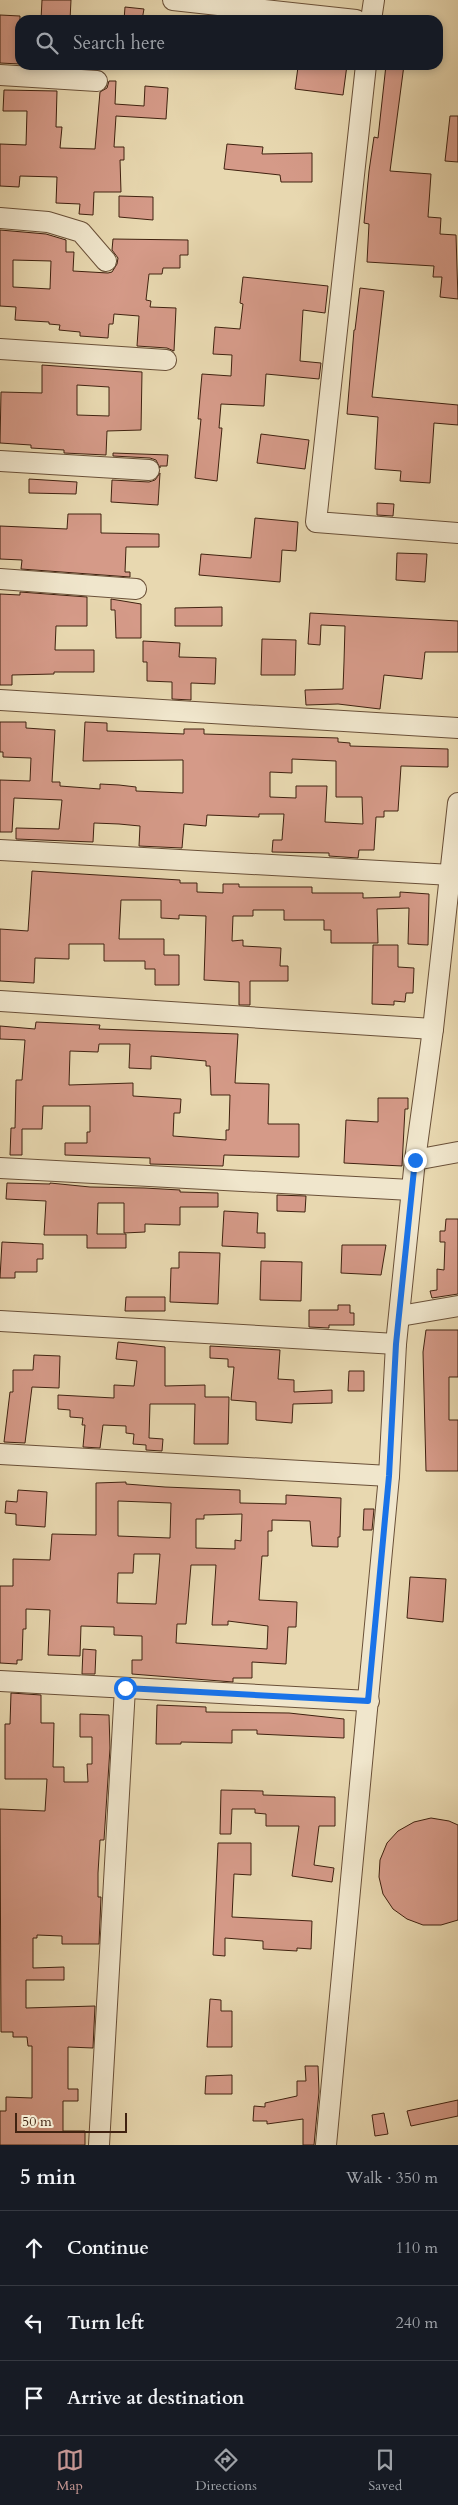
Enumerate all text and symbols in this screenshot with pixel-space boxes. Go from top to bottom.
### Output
search box [15,15,443,70]
icon: search [33,29,61,57]
text: Search here [73,30,165,56]
route end [404,1149,427,1172]
route start [114,1677,137,1700]
scale bar [15,2110,128,2133]
text: 50 m [22,2112,52,2131]
text: 5 min [20,2163,76,2192]
text: Walk · 350 m [346,2167,438,2189]
icon: ahead [20,2234,48,2262]
text: Continue [67,2235,149,2261]
text: 110 m [396,2237,438,2259]
icon: left [20,2309,48,2337]
text: Turn left [67,2310,144,2336]
text: 240 m [396,2312,438,2334]
icon: arrive [20,2384,48,2412]
text: Arrive at destination [67,2385,244,2411]
tab: Map [56,2446,84,2495]
tab: Directions [195,2446,257,2495]
tab: Saved [368,2446,402,2495]

